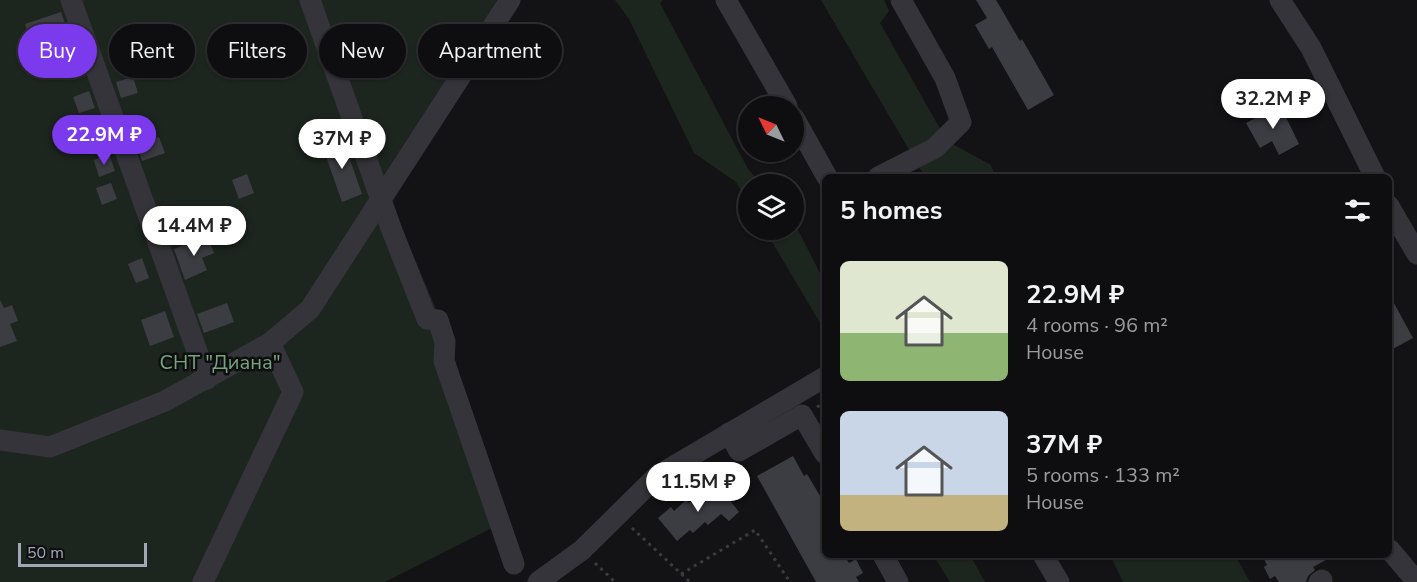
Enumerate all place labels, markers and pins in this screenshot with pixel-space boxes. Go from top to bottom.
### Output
pin: 32.2M ₽ [1218,79,1328,130]
pin: 22.9M ₽ [49,115,159,166]
pin: 37M ₽ [300,119,384,170]
pin: 14.4M ₽ [139,206,249,257]
pin: 11.5M ₽ [643,462,753,513]

